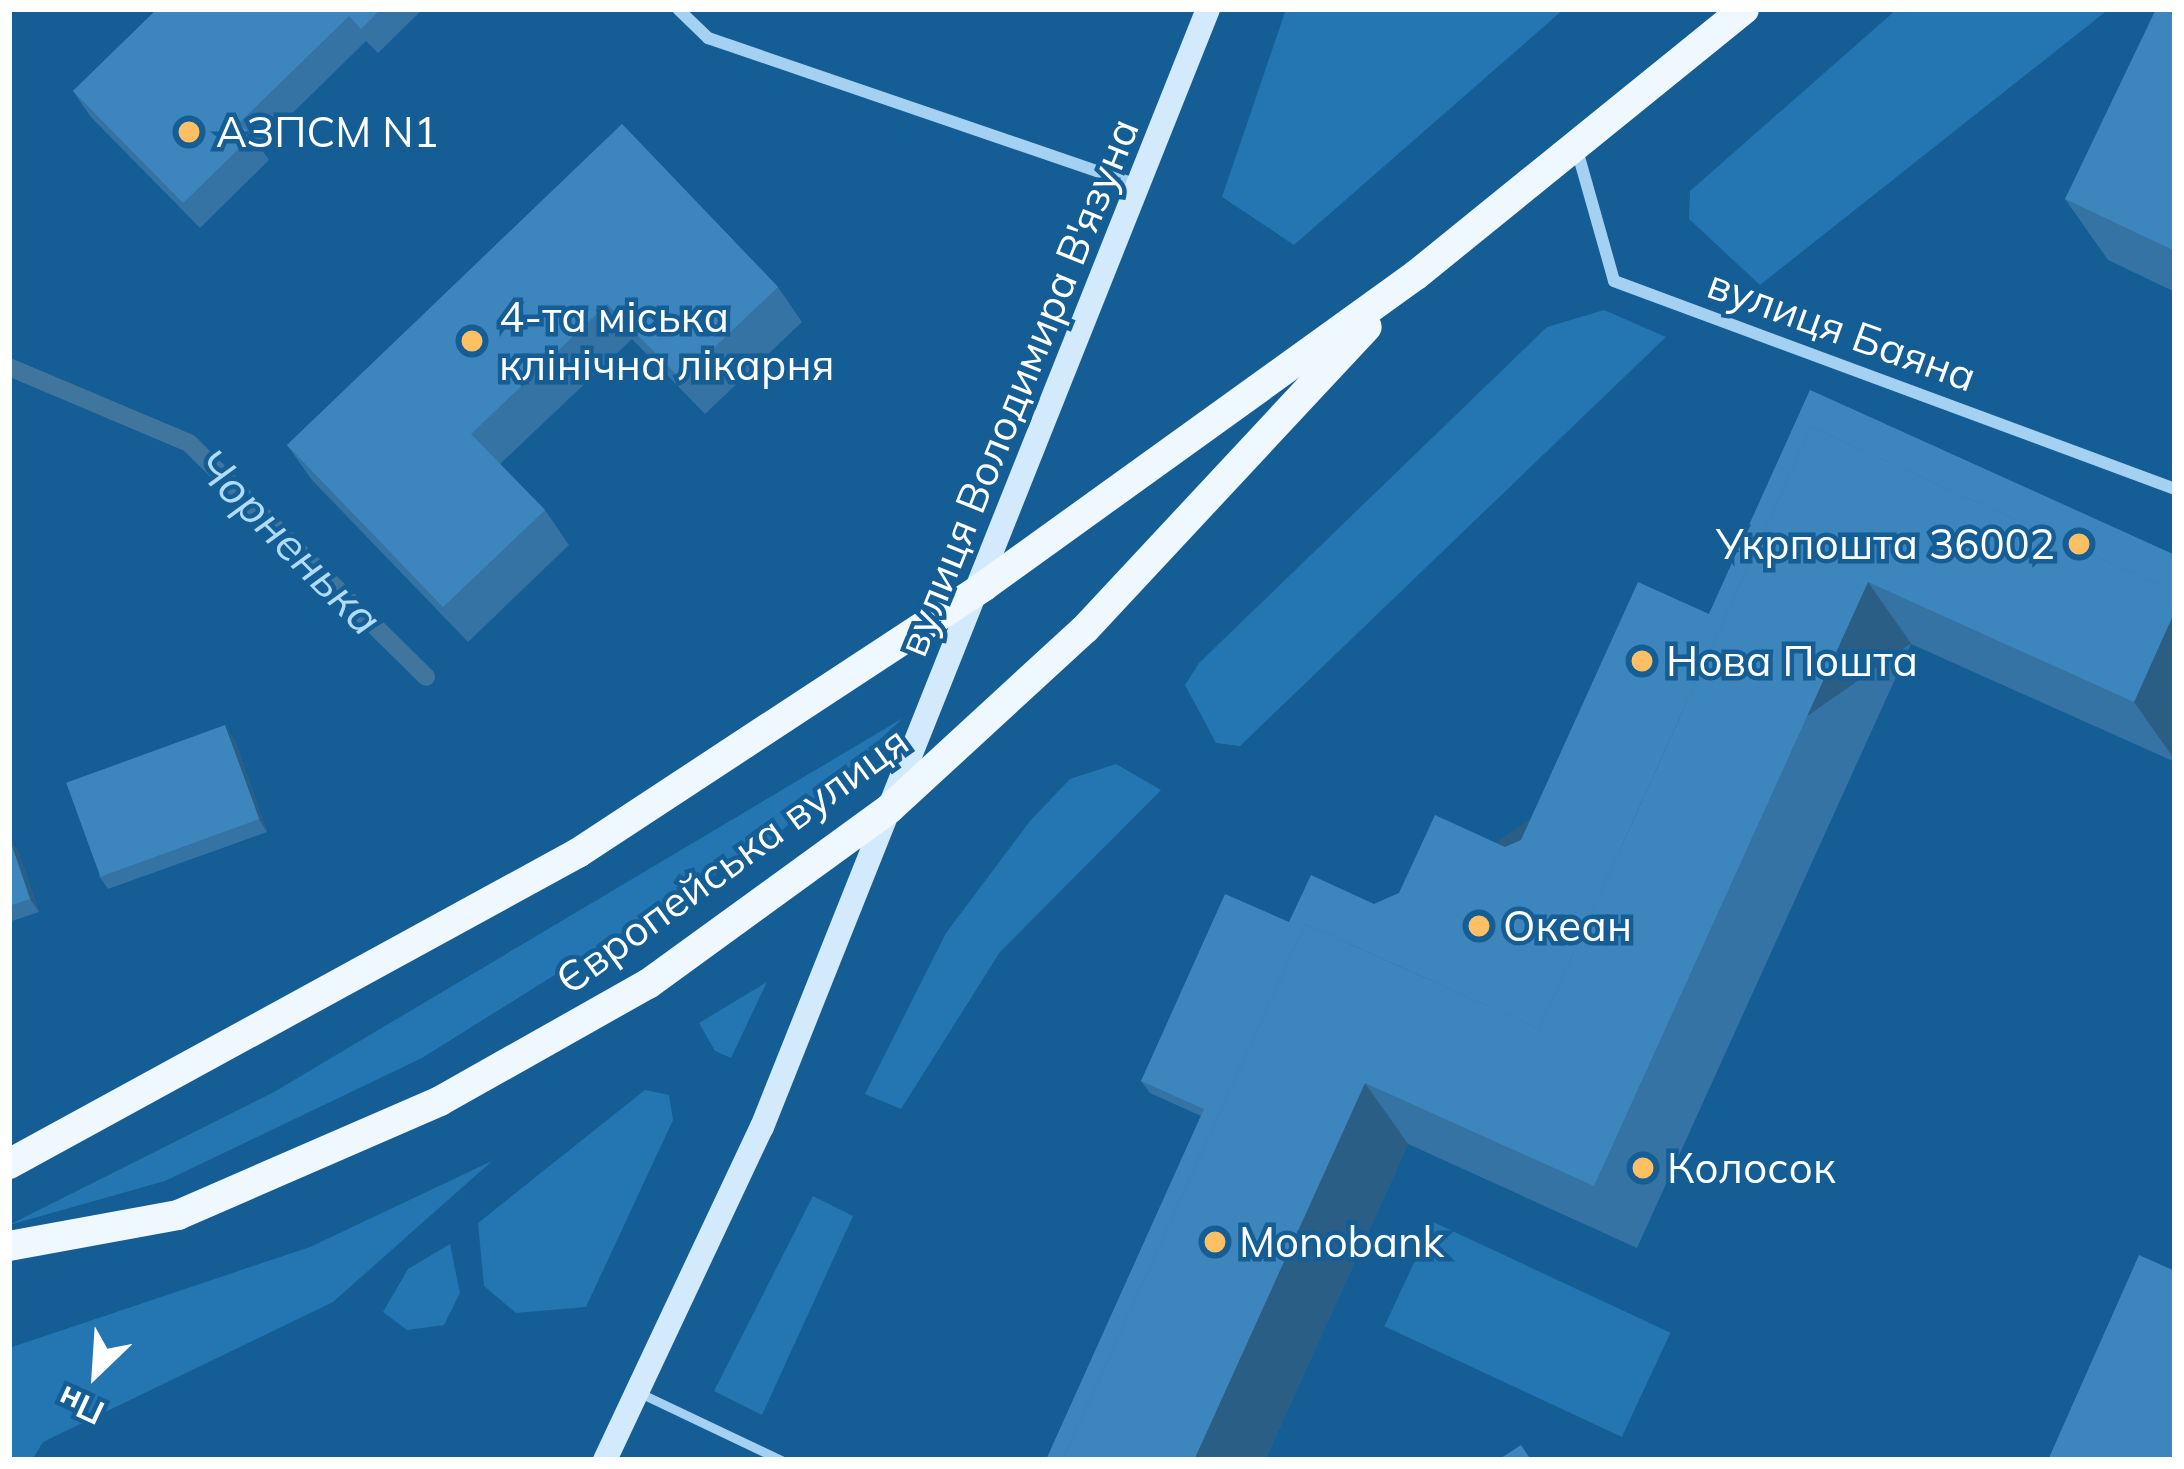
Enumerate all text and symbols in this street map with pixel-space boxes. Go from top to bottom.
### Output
place label: АЗПСМ N1 [216,107,439,157]
street label: вулиця Володимира В'язуна [887,111,1149,663]
marker: АЗПСМ N1 [173,116,205,148]
street label: вулиця Баяна [1701,258,1983,402]
place label: 4-та міська клінічна лікарня [499,292,835,391]
marker: 4-та міська клінічна лікарня [456,325,488,357]
water label: Чорненька [185,438,393,646]
place label: Укрпошта 36002 [1716,519,2055,569]
marker: Укрпошта 36002 [2066,531,2092,557]
place label: Нова Пошта [1666,636,1918,686]
marker: Нова Пошта [1629,648,1655,674]
street label: Європейська вулиця [546,715,918,1005]
place label: Океан [1503,901,1632,951]
marker: Океан [1466,913,1492,939]
place label: Колосок [1667,1143,1836,1193]
marker: Колосок [1630,1155,1656,1181]
place label: Monobank [1239,1217,1444,1267]
marker: Monobank [1202,1229,1228,1255]
north arrow [36,1313,156,1433]
text: Пн [51,1378,110,1434]

